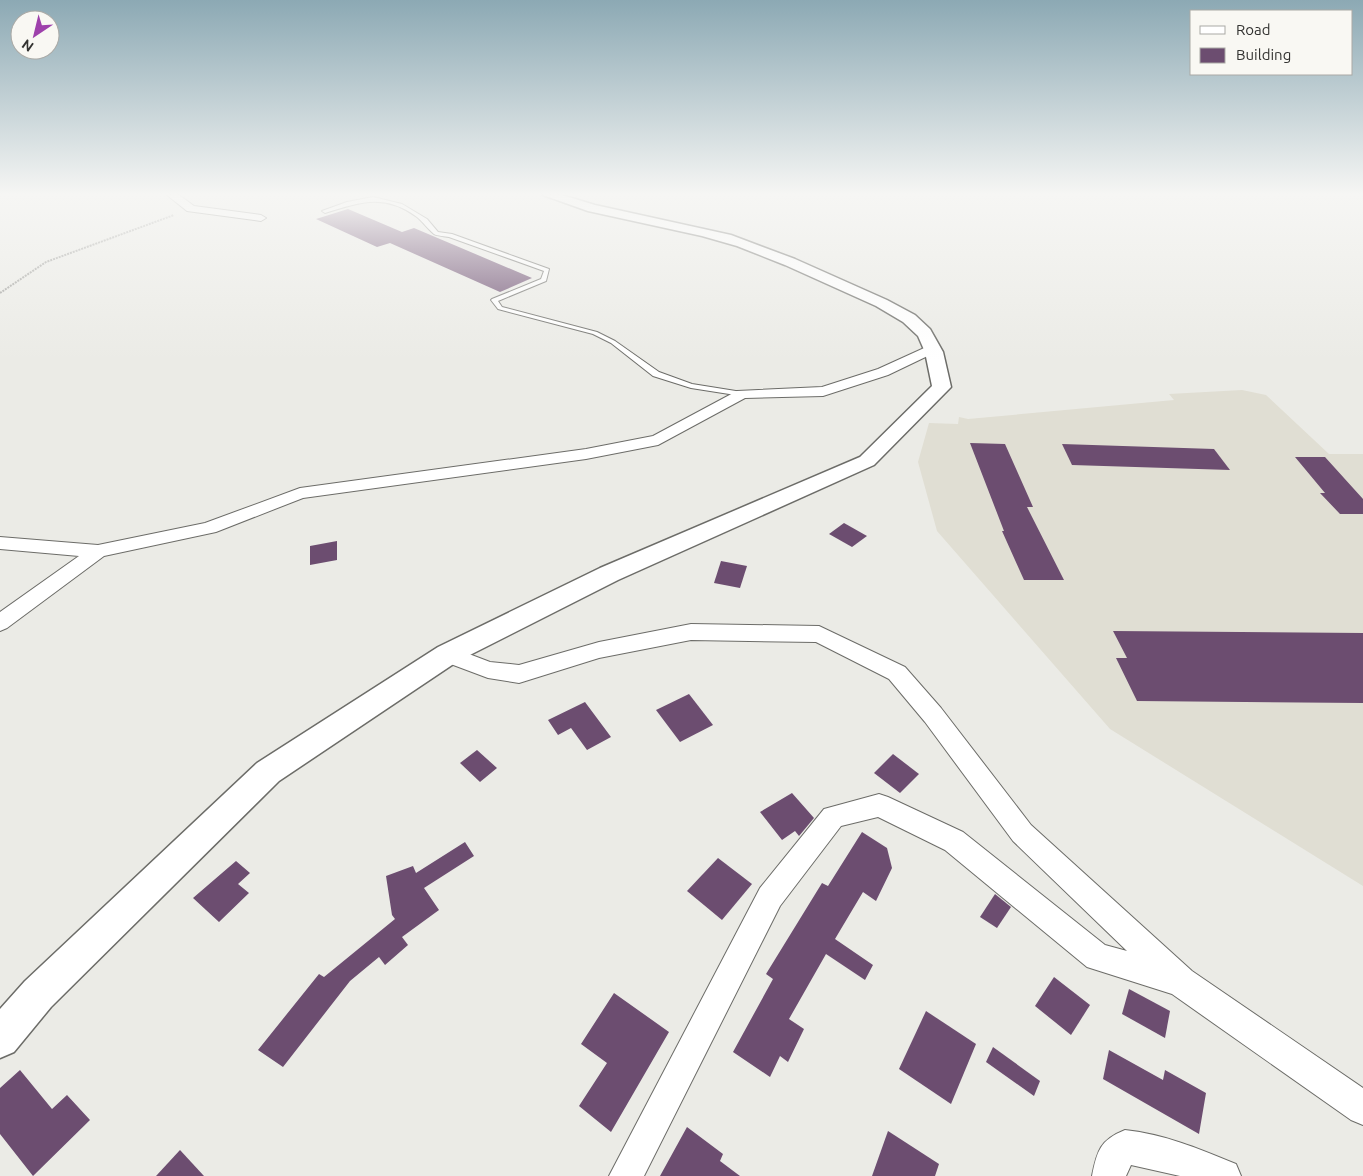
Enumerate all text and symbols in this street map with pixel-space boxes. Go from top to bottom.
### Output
north arrow [10,10,60,60]
legend [1190,10,1353,75]
text: Road [1236,21,1271,38]
text: N [19,36,36,55]
text: Building [1236,46,1291,63]

